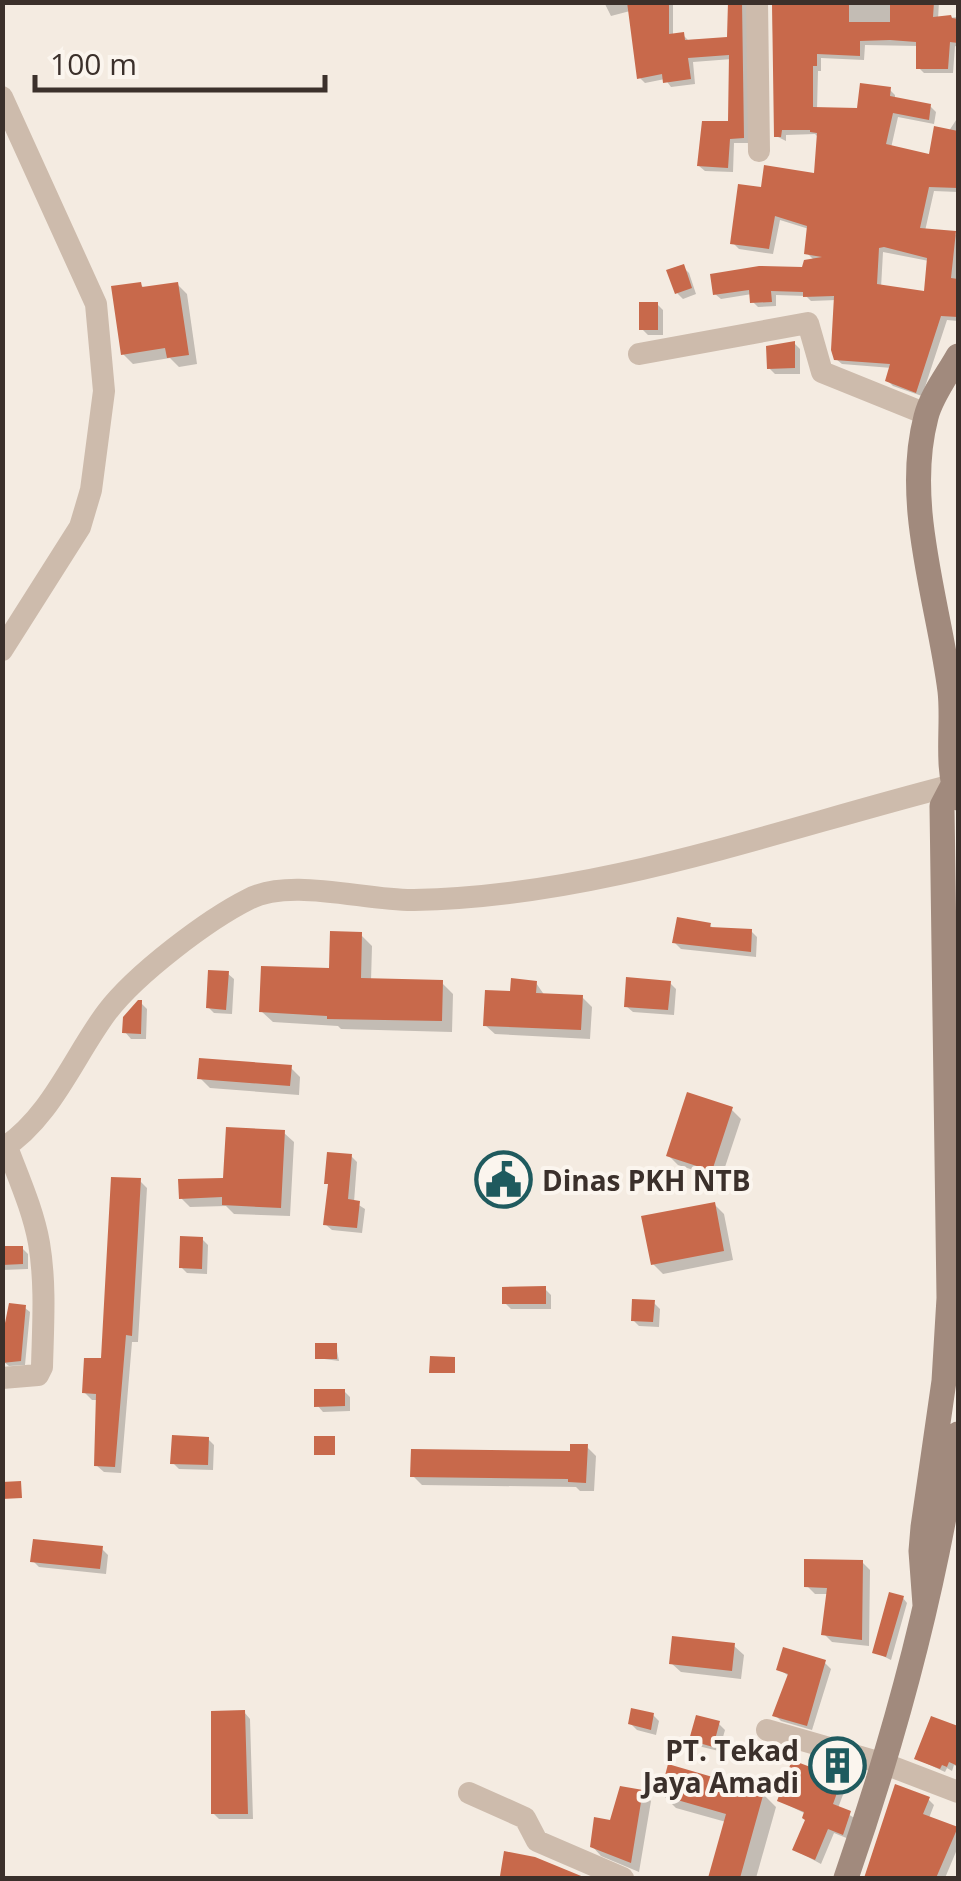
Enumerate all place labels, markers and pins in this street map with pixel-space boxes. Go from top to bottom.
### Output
public building icon: Dinas PKH NTB [473,1150,533,1210]
place label: Dinas PKH NTB [542,1161,750,1199]
place label: PT. Tekad Jaya Amadi [640,1731,799,1801]
building icon: PT. Tekad Jaya Amadi [808,1736,868,1796]

